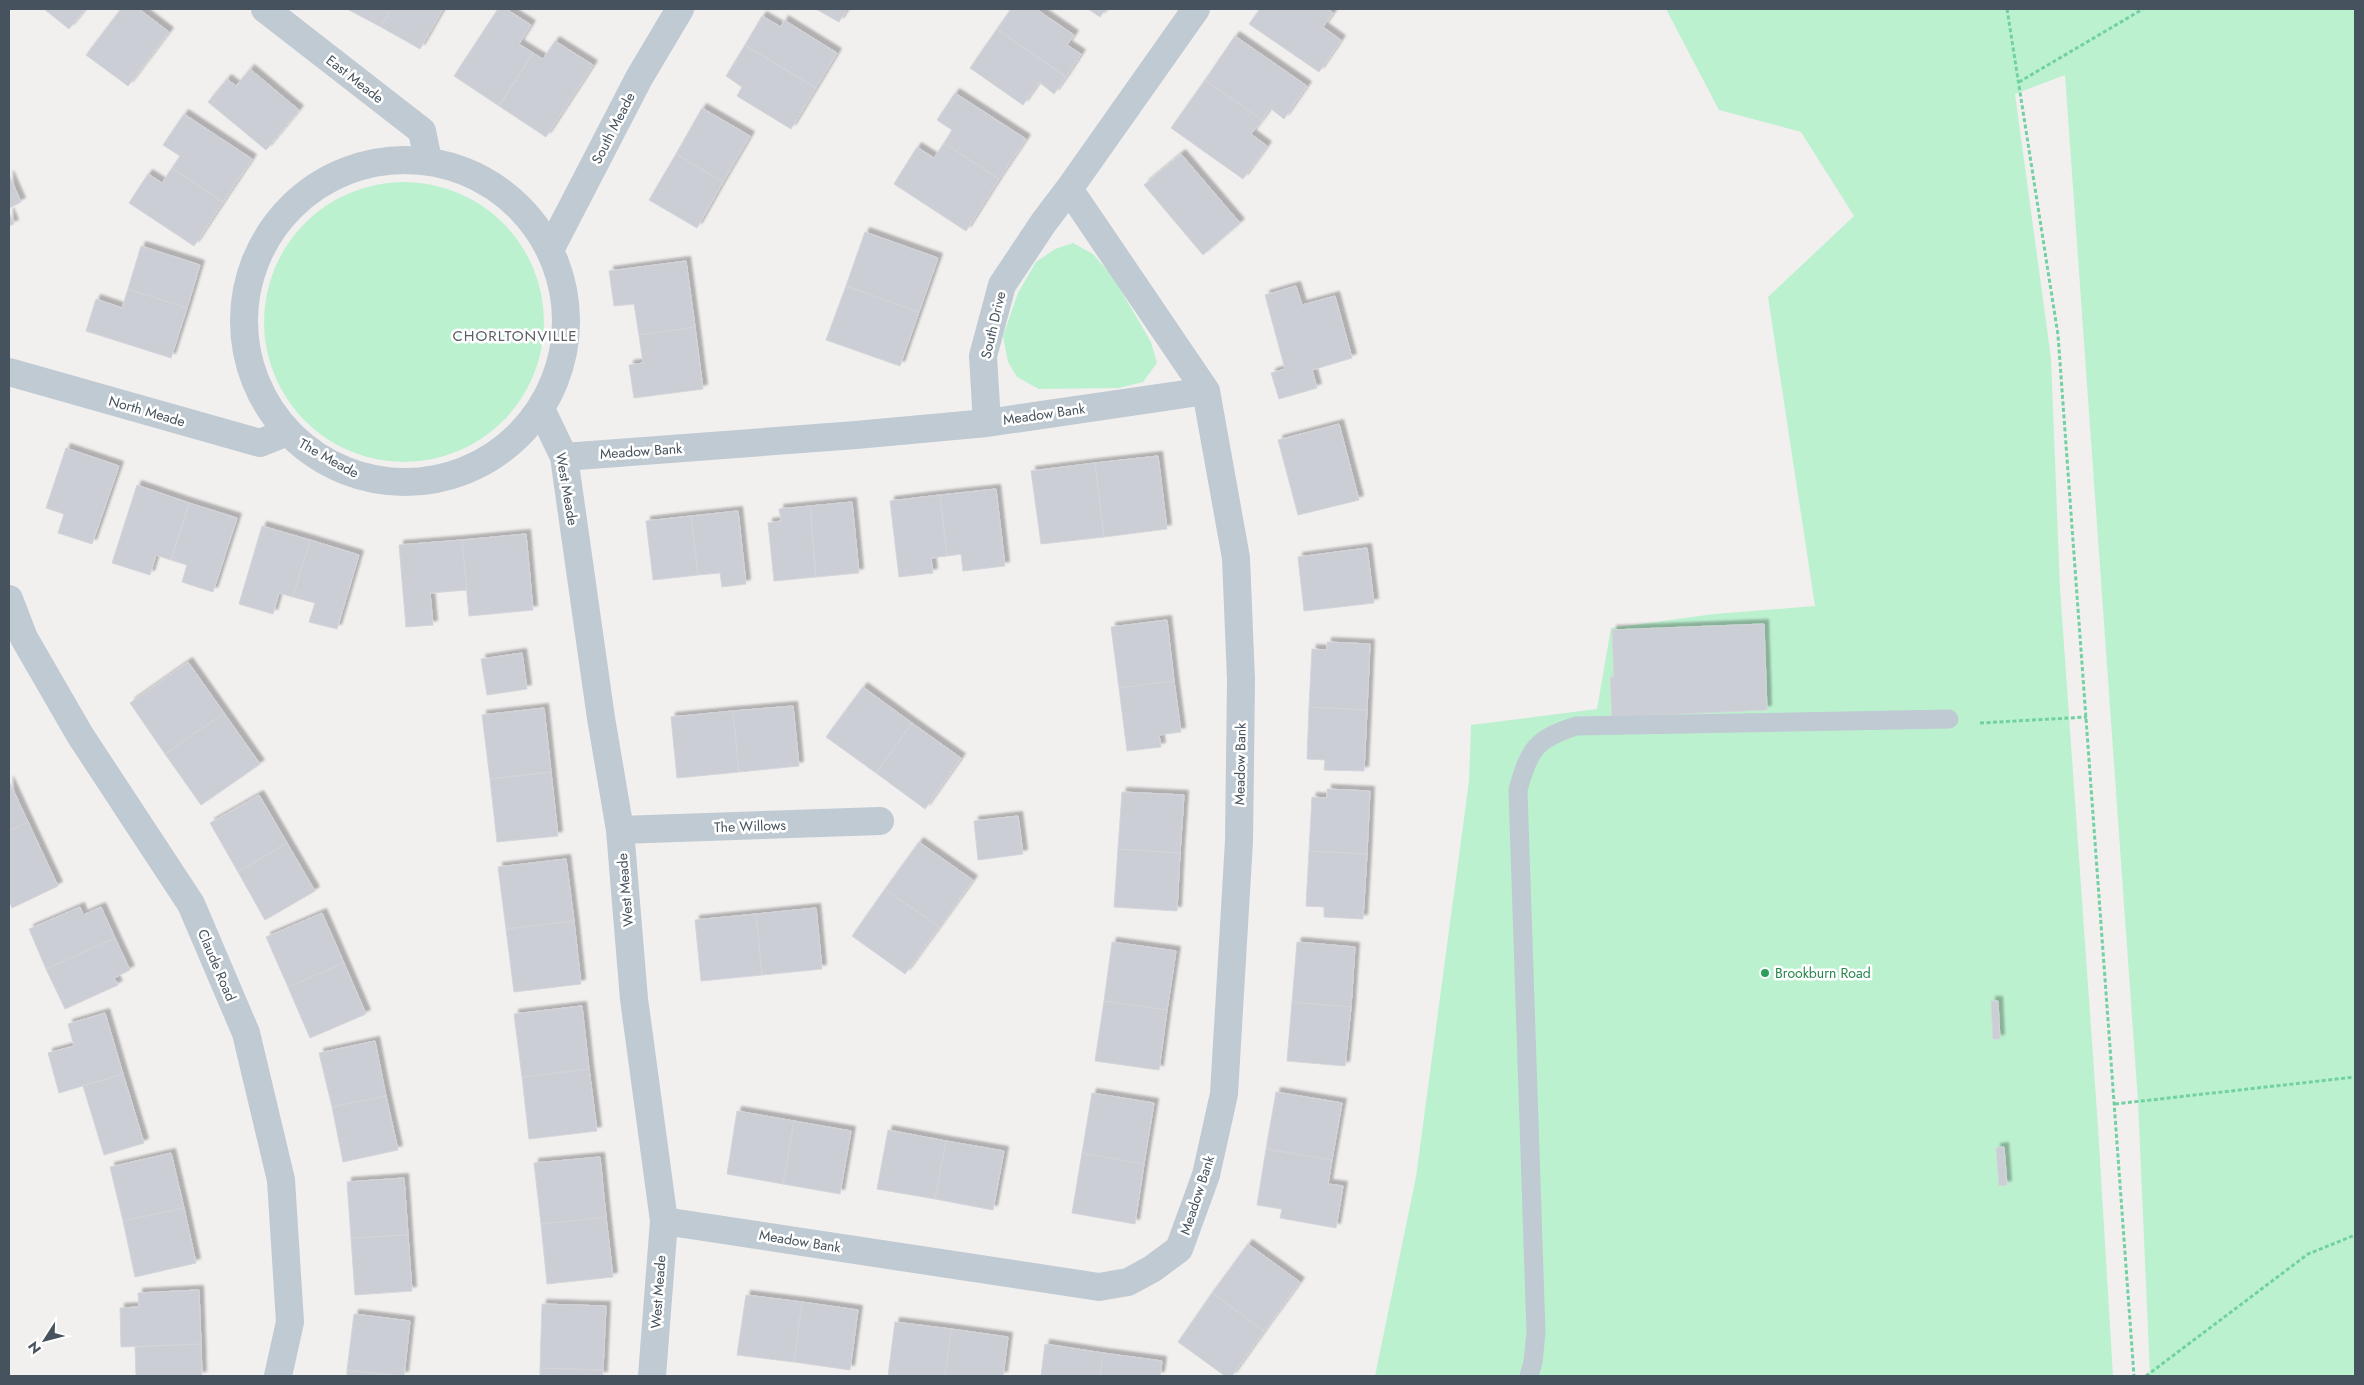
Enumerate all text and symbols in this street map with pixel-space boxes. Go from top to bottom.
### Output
street label: East Meade [322,50,388,108]
street label: South Meade [586,89,640,167]
street label: South Drive [976,289,1010,361]
district label: CHORLTONVILLE [453,325,577,347]
street label: North Meade [106,391,188,431]
street label: Meadow Bank [1002,398,1087,430]
street label: The Meade [295,433,363,483]
street label: Meadow Bank [599,438,684,464]
street label: West Meade [551,451,583,527]
street label: Meadow Bank [1229,722,1251,805]
street label: The Willows [714,815,787,837]
street label: West Meade [612,852,638,928]
street label: Claude Road [193,926,241,1004]
place label: Brookburn Road [1775,963,1871,983]
marker: Brookburn Road [1759,967,1771,979]
street label: Meadow Bank [1175,1152,1220,1237]
street label: Meadow Bank [758,1225,843,1257]
street label: West Meade [645,1255,671,1329]
north arrow [20,1315,70,1365]
text: N [23,1337,46,1358]

